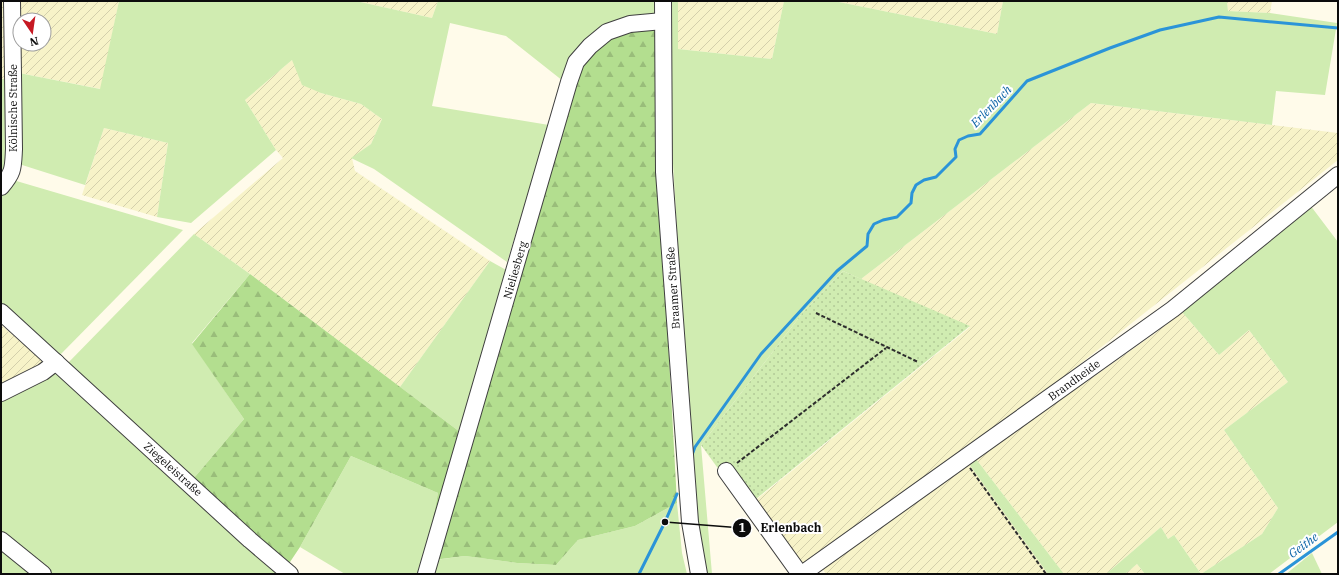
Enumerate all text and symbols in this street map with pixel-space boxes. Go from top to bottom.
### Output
north arrow [12,12,52,52]
text: N [28,34,40,50]
street label: Kölnische Straße [6,64,20,152]
water label: Erlenbach [967,82,1015,131]
street label: Nieliesberg [500,240,530,300]
street label: Braamer Straße [663,246,683,330]
street label: Brandheide [1045,356,1103,404]
street label: Ziegeleistraße [141,439,205,499]
callout: Erlenbach [732,516,829,540]
text: 1 [738,520,746,535]
text: Erlenbach [760,520,822,535]
water label: Geithe [1285,529,1321,561]

